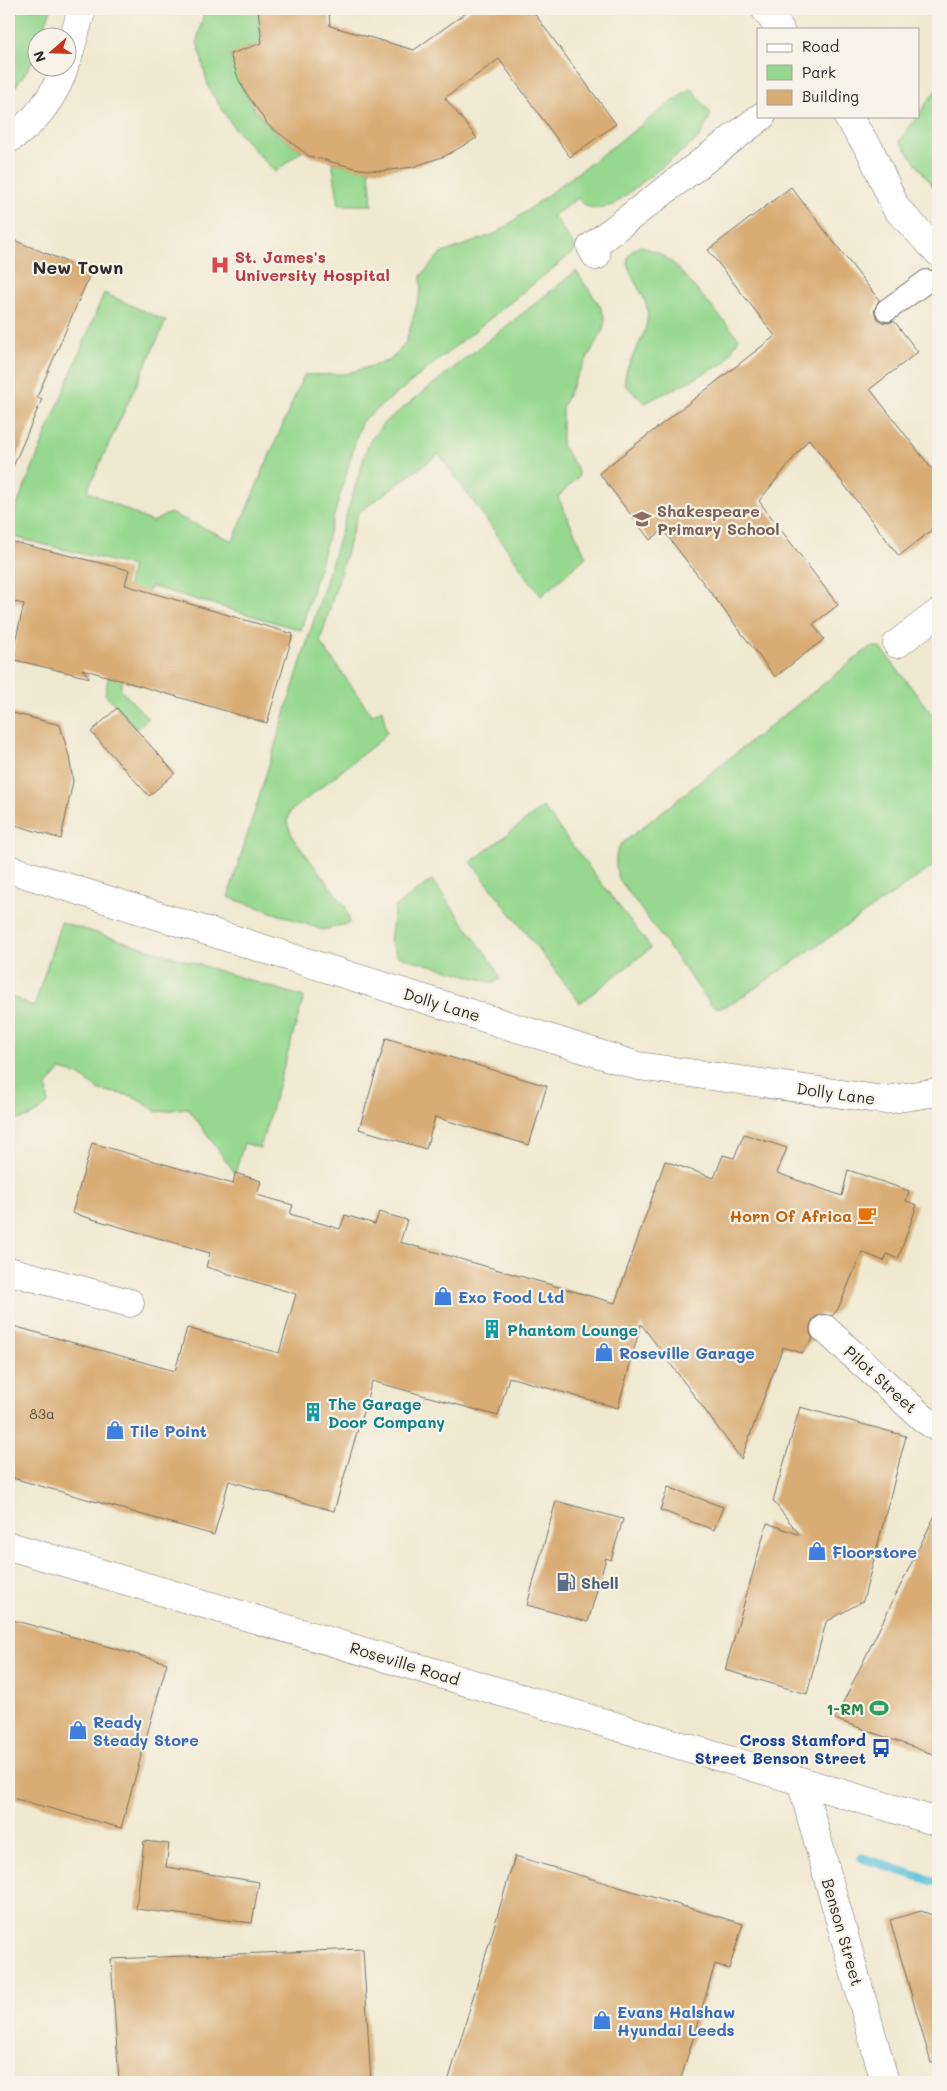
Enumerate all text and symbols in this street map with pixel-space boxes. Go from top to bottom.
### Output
north arrow [28,28,78,78]
legend [757,28,920,118]
text: Road [802,36,839,56]
text: N [29,48,50,65]
text: Park [802,62,836,82]
text: Building [802,86,859,106]
place label: St. James's University Hospital [235,246,390,285]
hospital icon: St. James's University Hospital [209,254,231,276]
district label: New Town [33,255,123,279]
place label: Shakespeare Primary School [657,500,780,539]
school or university icon: Shakespeare Primary School [631,508,653,530]
street label: Dolly Lane [401,982,483,1026]
street label: Dolly Lane [795,1077,877,1109]
cafe icon: Horn Of Africa [856,1204,878,1226]
place label: Horn Of Africa [729,1205,852,1226]
shop icon: Exo Food Ltd [432,1285,454,1307]
place label: Exo Food Ltd [458,1286,564,1307]
building icon: Phantom Lounge [481,1318,503,1340]
place label: Phantom Lounge [507,1319,638,1340]
shop icon: Roseville Garage [593,1341,615,1363]
street label: Pilot Street [840,1341,922,1417]
place label: Roseville Garage [619,1342,755,1363]
place label: The Garage Door Company [328,1393,445,1432]
building icon: The Garage Door Company [302,1401,324,1423]
house number: 83a [29,1404,55,1423]
shop icon: Tile Point [104,1419,126,1441]
place label: Tile Point [130,1420,207,1441]
shop icon: Floorstore [806,1540,828,1562]
place label: Floorstore [832,1541,917,1562]
fuel station icon: Shell [555,1571,577,1593]
place label: Shell [581,1572,619,1593]
street label: Roseville Road [348,1636,462,1690]
sports icon: 1-RM [868,1697,890,1719]
place label: 1-RM [826,1698,864,1719]
place label: Ready Steady Store [93,1711,199,1750]
shop icon: Ready Steady Store [67,1719,89,1741]
place label: Cross Stamford Street Benson Street [695,1729,866,1768]
bus stop icon: Cross Stamford Street Benson Street [870,1737,892,1759]
street label: Benson Street [818,1876,868,1988]
place label: Evans Halshaw Hyundai Leeds [617,2001,735,2040]
shop icon: Evans Halshaw Hyundai Leeds [591,2009,613,2031]

